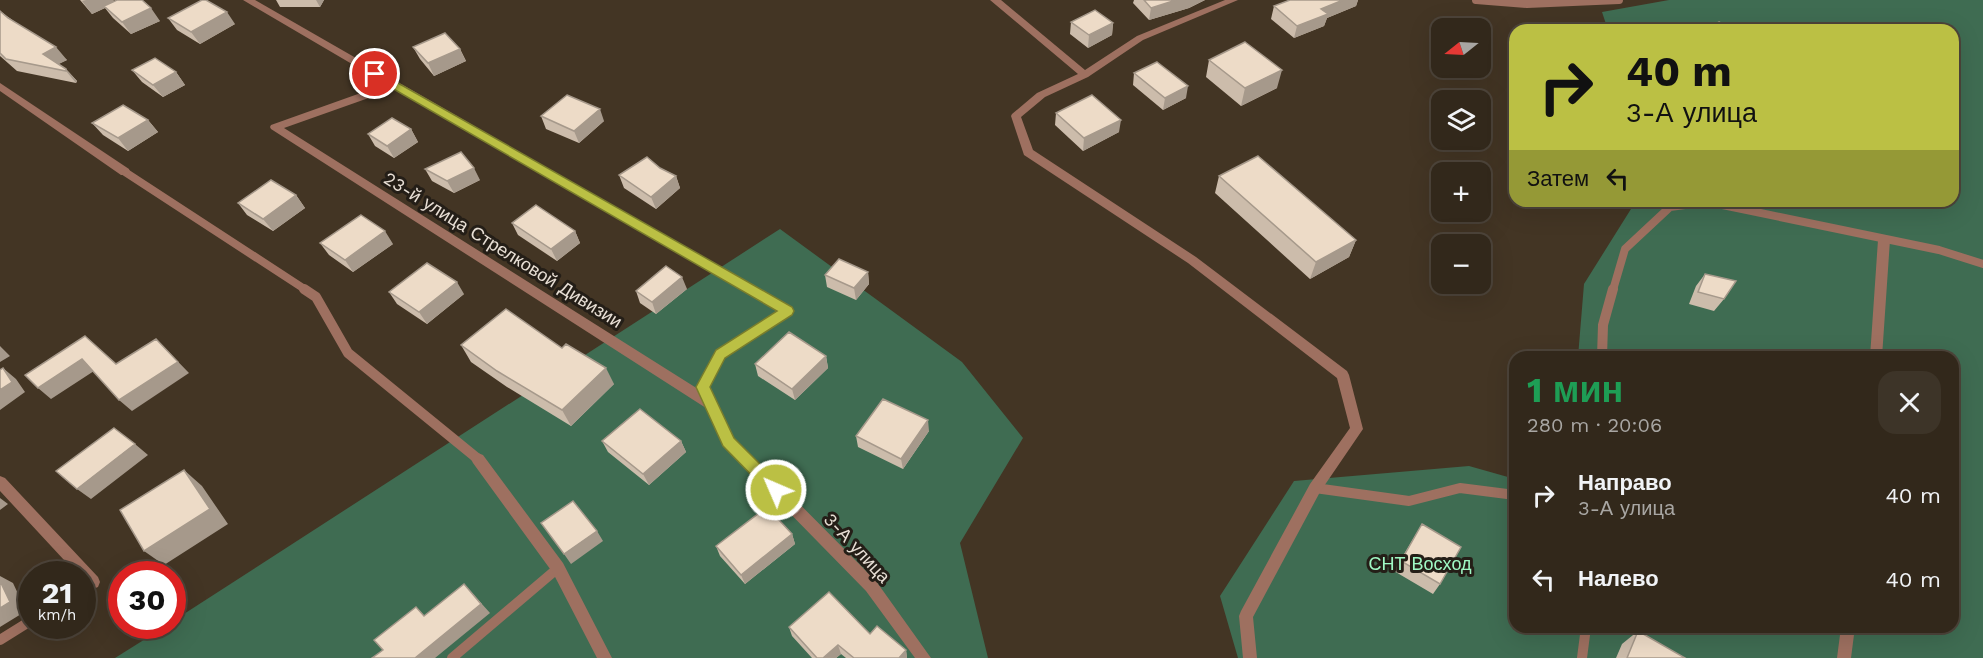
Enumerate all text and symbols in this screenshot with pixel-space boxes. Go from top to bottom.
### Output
north arrow [1431,18,1491,78]
map controls [1431,18,1491,294]
text: 40 m [1626,47,1732,96]
pin [349,48,400,99]
icon: right [1527,48,1605,126]
icon: arrive [358,57,391,90]
button: layers [1431,90,1491,150]
text: 3-А улица [1626,97,1757,129]
button: + [1431,162,1491,222]
icon: left [1601,162,1634,195]
text: Затем [1527,166,1589,191]
street label: 23-й улица Стрелковой Дивизии [380,167,626,332]
button: − [1431,234,1491,294]
text: 1 мин [1527,369,1623,411]
button: close [1878,371,1941,434]
text: 280 m · 20:06 [1527,413,1662,437]
position arrow [744,458,808,522]
text: Направо [1578,470,1672,495]
icon: right [1527,479,1560,512]
text: 40 m [1885,483,1941,508]
text: 3-А улица [1578,496,1675,520]
street label: 3-А улица [820,509,895,587]
park label: СНТ Восход [1368,553,1472,574]
speed limit sign: 30 [108,561,186,639]
icon: left [1527,563,1560,596]
text: Налево [1578,566,1659,591]
text: 40 m [1885,567,1941,592]
text: 21 [42,575,72,610]
text: km/h [38,606,76,624]

